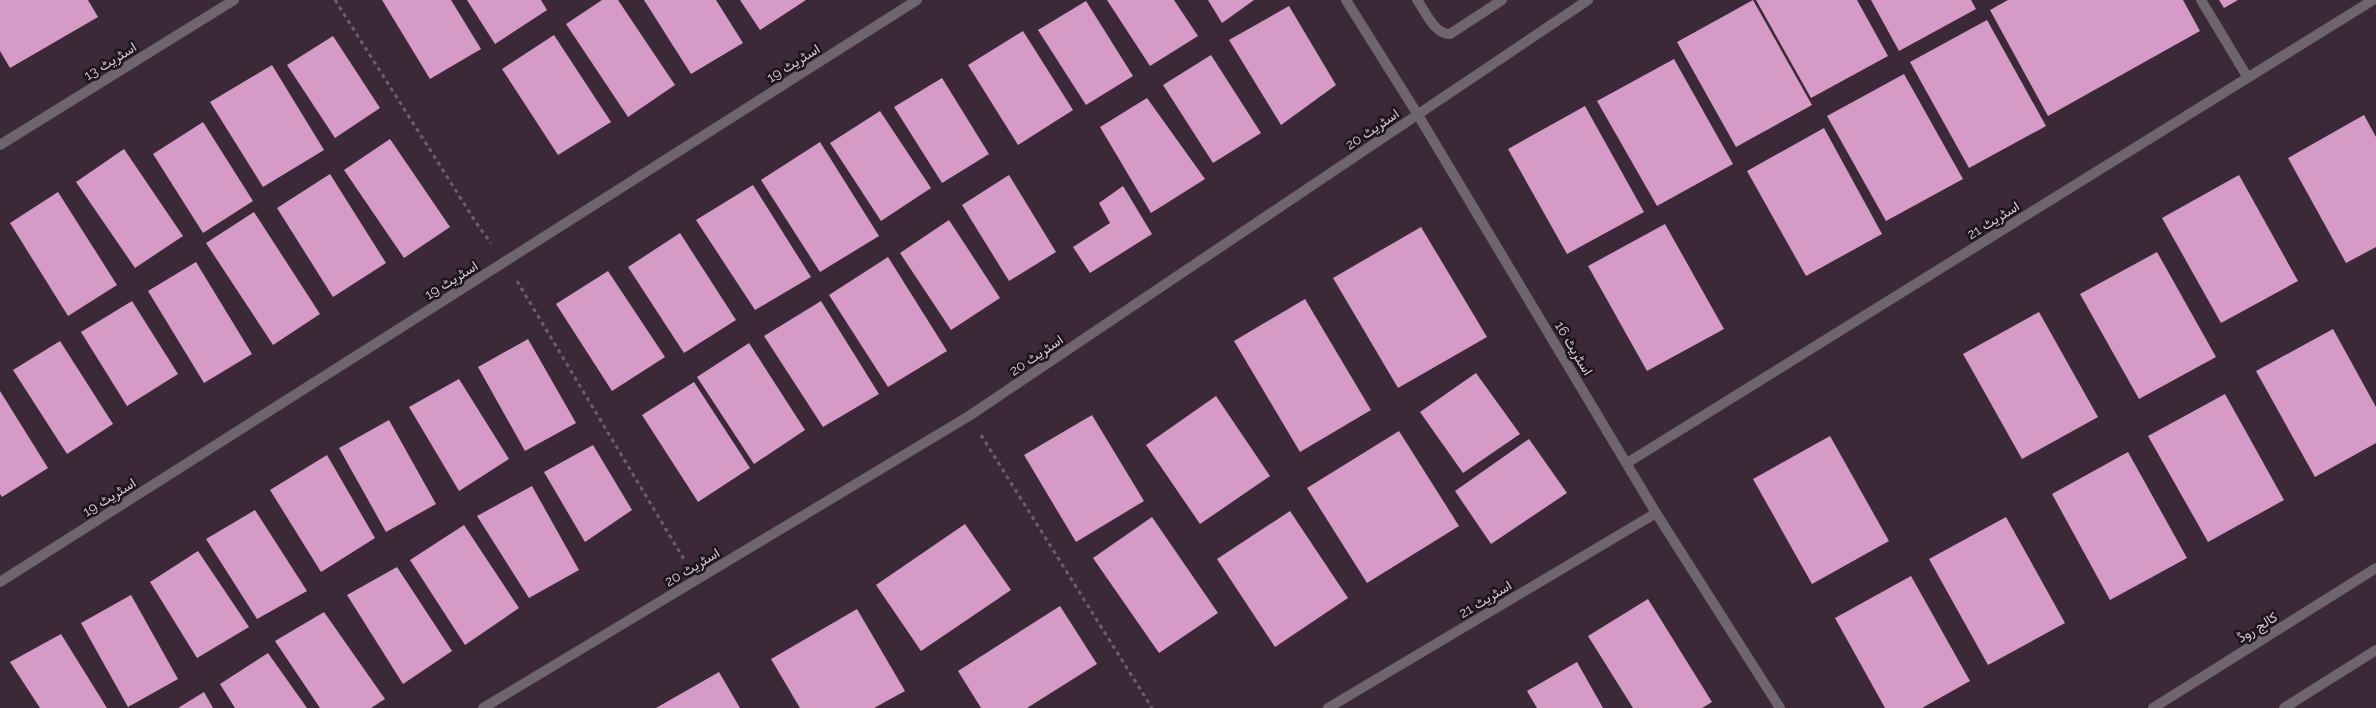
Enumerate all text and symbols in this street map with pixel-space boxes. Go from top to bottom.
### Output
street label: اسٹریٹ 13 [81,39,140,84]
street label: اسٹریٹ 19 [764,40,823,86]
street label: اسٹریٹ 20 [1342,105,1402,154]
street label: اسٹریٹ 21 [1964,198,2023,243]
street label: اسٹریٹ 19 [422,257,481,303]
street label: اسٹریٹ 16 [1551,318,1596,378]
street label: اسٹریٹ 20 [1006,331,1066,380]
street label: اسٹریٹ 19 [80,474,139,520]
street label: اسٹریٹ 20 [662,544,723,590]
street label: اسٹریٹ 21 [1456,577,1515,622]
street label: کالج روڈ [2234,608,2282,648]

